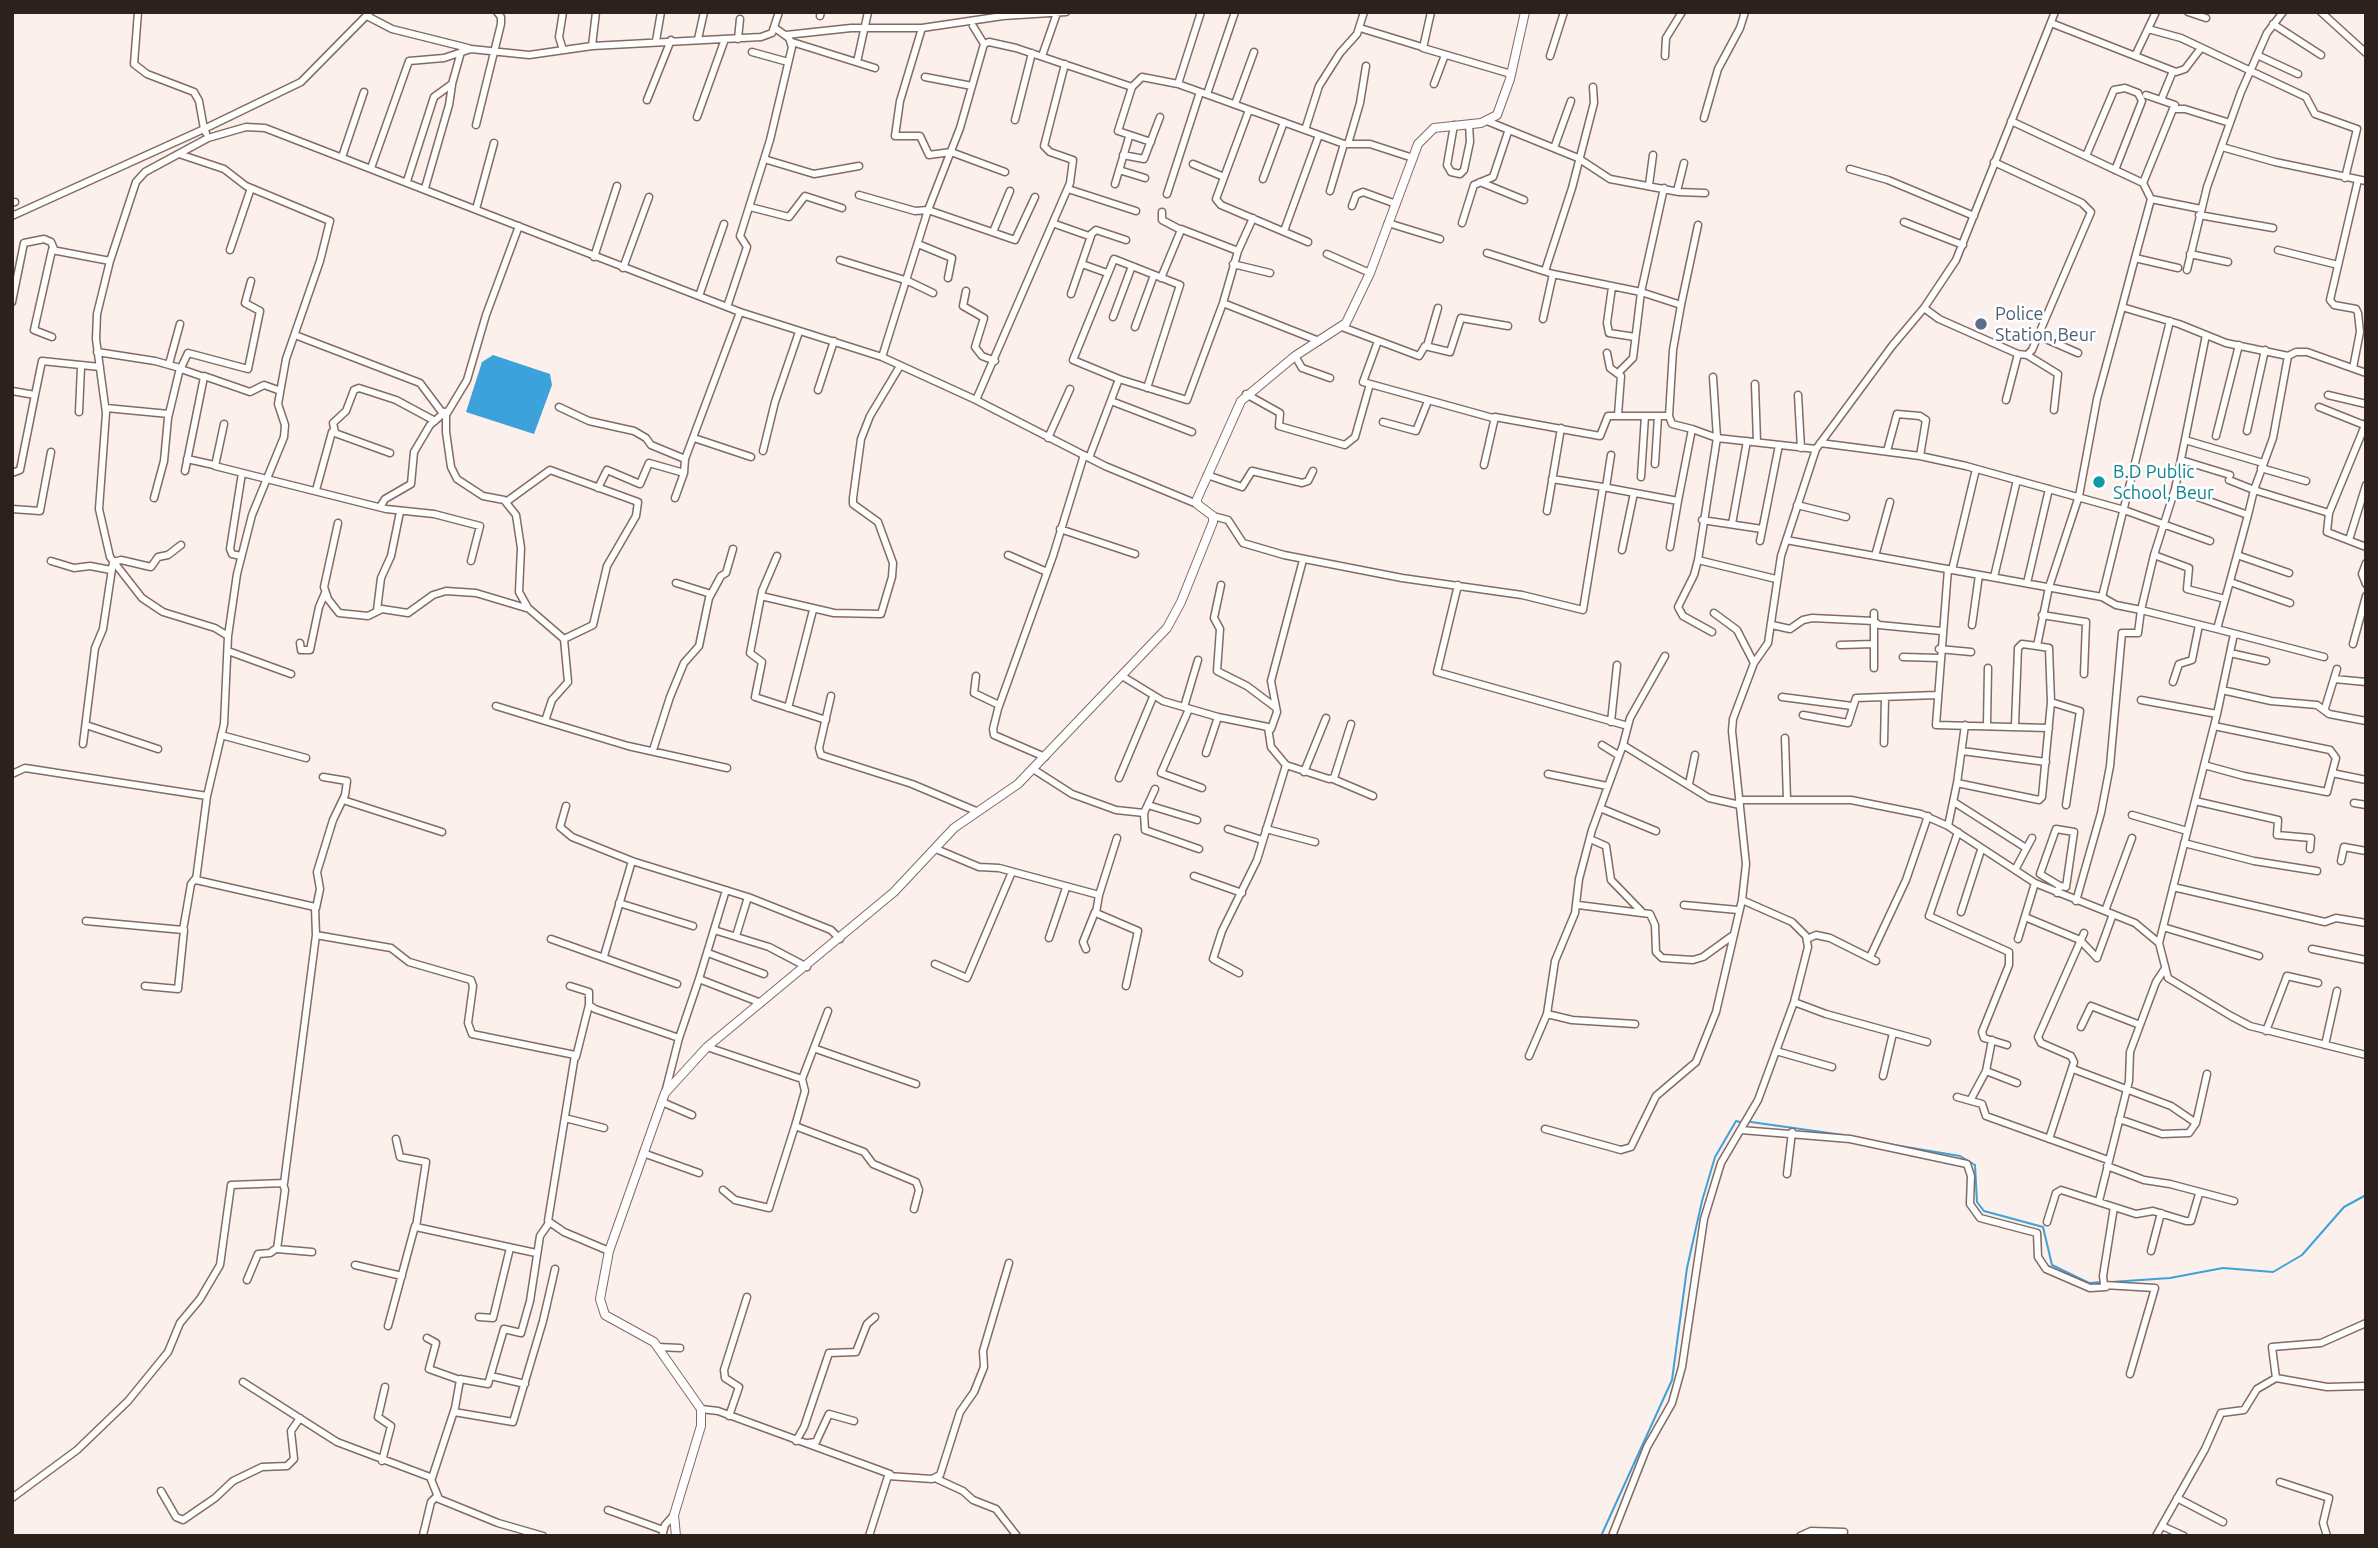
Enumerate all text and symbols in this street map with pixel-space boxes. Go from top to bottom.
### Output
place label: Police Station,Beur [1995,303,2096,346]
marker: Police Station,Beur [1973,316,1989,332]
place label: B.D Public School, Beur [2113,461,2214,504]
marker: B.D Public School, Beur [2091,474,2107,490]

